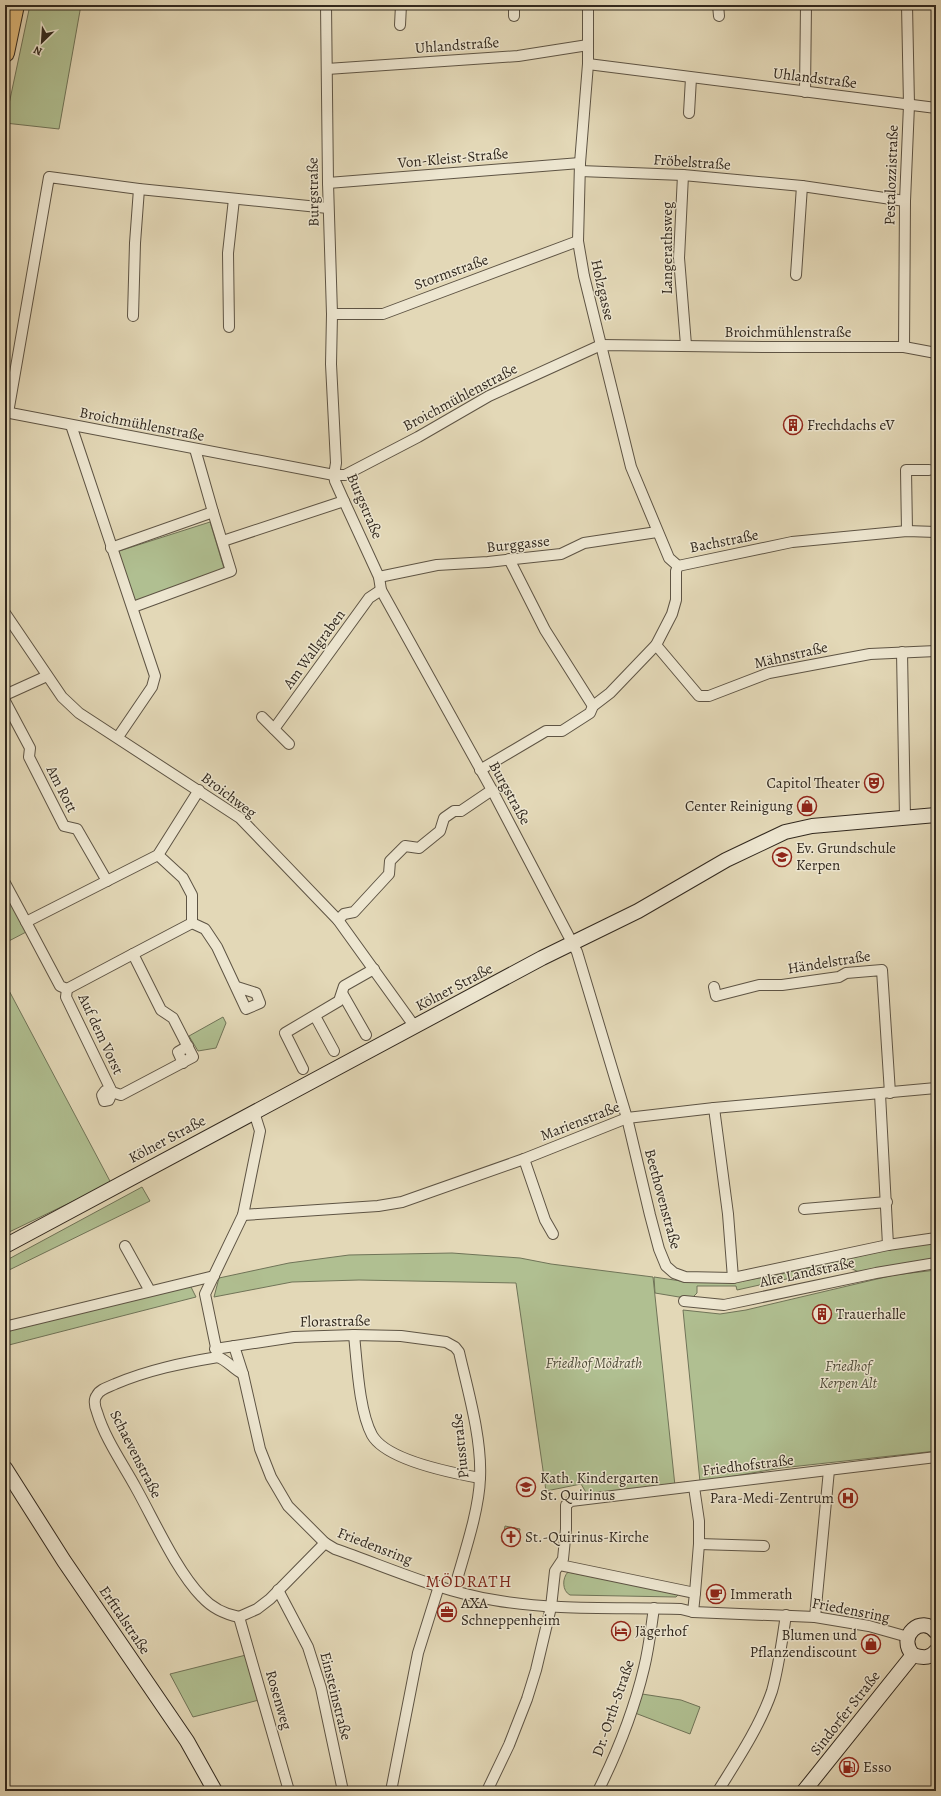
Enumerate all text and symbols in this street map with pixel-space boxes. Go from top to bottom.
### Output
north arrow [22,22,62,62]
street label: Uhlandstraße [414,32,500,58]
text: N [31,42,45,59]
street label: Uhlandstraße [772,63,858,93]
street label: Pestalozzistraße [879,124,903,226]
street label: Von-Kleist-Straße [396,143,509,173]
street label: Fröbelstraße [653,149,732,175]
street label: Burgstraße [302,157,324,227]
street label: Langerathsweg [657,201,677,295]
street label: Stormstraße [411,249,491,295]
street label: Holzgasse [586,257,620,323]
street label: Broichmühlenstraße [725,322,852,342]
street label: Broichmühlenstraße [399,358,521,436]
street label: Broichmühlenstraße [78,402,206,446]
building icon: Frechdachs eV [782,414,804,436]
place label: Frechdachs eV [807,415,896,435]
street label: Burgstraße [342,470,388,542]
street label: Bachstraße [688,525,760,557]
street label: Burggasse [485,531,551,557]
street label: Am Wallgraben [278,605,350,694]
street label: Mähnstraße [752,637,830,673]
street label: Burgstraße [484,758,536,828]
street label: Am Rott [41,761,82,816]
street label: Broichweg [197,768,261,823]
theatre icon: Capitol Theater [863,772,885,794]
place label: Capitol Theater [766,773,860,793]
shop icon: Center Reinigung [796,795,818,817]
place label: Center Reinigung [685,796,793,816]
place label: Ev. Grundschule Kerpen [796,838,896,875]
school or university icon: Ev. Grundschule Kerpen [771,846,793,868]
street label: Händelstraße [786,946,872,978]
street label: Kölner Straße [412,958,496,1016]
street label: Auf dem Vorst [73,989,128,1078]
street label: Marienstraße [537,1097,623,1145]
street label: Kölner Straße [125,1110,209,1168]
street label: Beethovenstraße [640,1147,686,1252]
street label: Alte Landstraße [757,1252,857,1292]
building icon: Trauerhalle [811,1303,833,1325]
place label: Trauerhalle [836,1304,906,1324]
street label: Florastraße [300,1310,371,1332]
park label: Friedhof Mödrath [546,1353,642,1373]
park label: Friedhof Kerpen Alt [819,1356,877,1393]
street label: Schaevenstraße [105,1407,167,1502]
street label: Piusstraße [447,1412,473,1480]
street label: Friedhofstraße [701,1449,795,1481]
place label: Kath. Kindergarten St. Quirinus [540,1468,659,1505]
school or university icon: Kath. Kindergarten St. Quirinus [515,1476,537,1498]
hospital icon: Para-Medi-Zentrum [837,1487,859,1509]
place label: Para-Medi-Zentrum [710,1488,835,1508]
street label: Friedensring [335,1523,416,1570]
church icon: St.-Quirinus-Kirche [500,1526,522,1548]
place label: St.-Quirinus-Kirche [525,1527,649,1547]
district label: MÖDRATH [426,1570,512,1593]
street label: Erfttalstraße [95,1582,155,1658]
cafe icon: Immerath [705,1583,727,1605]
place label: Immerath [730,1584,793,1604]
place label: AXA Schneppenheim [460,1593,561,1630]
street label: Friedensring [810,1593,892,1627]
office icon: AXA Schneppenheim [436,1601,458,1623]
hotel icon: Jägerhof [610,1620,632,1642]
place label: Jägerhof [635,1621,689,1641]
place label: Blumen und Pflanzendiscount [750,1625,858,1662]
shop icon: Blumen und Pflanzendiscount [860,1633,882,1655]
street label: Einsteinstraße [315,1650,357,1742]
street label: Dr.-Orth-Straße [587,1657,639,1759]
street label: Sindorfer Straße [805,1666,885,1760]
street label: Rosenweg [261,1668,297,1733]
fuel station icon: Esso [838,1756,860,1778]
place label: Esso [863,1757,891,1777]

